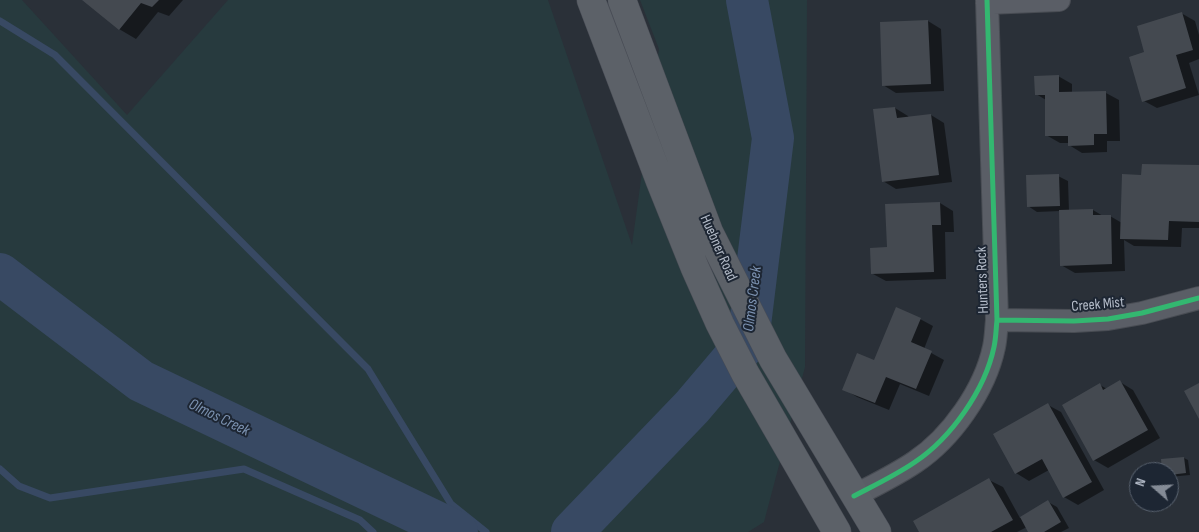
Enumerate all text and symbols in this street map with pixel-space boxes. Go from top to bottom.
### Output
street label: Huebner Road [695,212,741,284]
street label: Hunters Rock [973,246,993,314]
water label: Olmos Creek [739,265,767,333]
street label: Creek Mist [1071,294,1125,316]
water label: Olmos Creek [185,395,253,441]
north arrow [1129,462,1179,512]
text: N [1131,476,1150,489]

